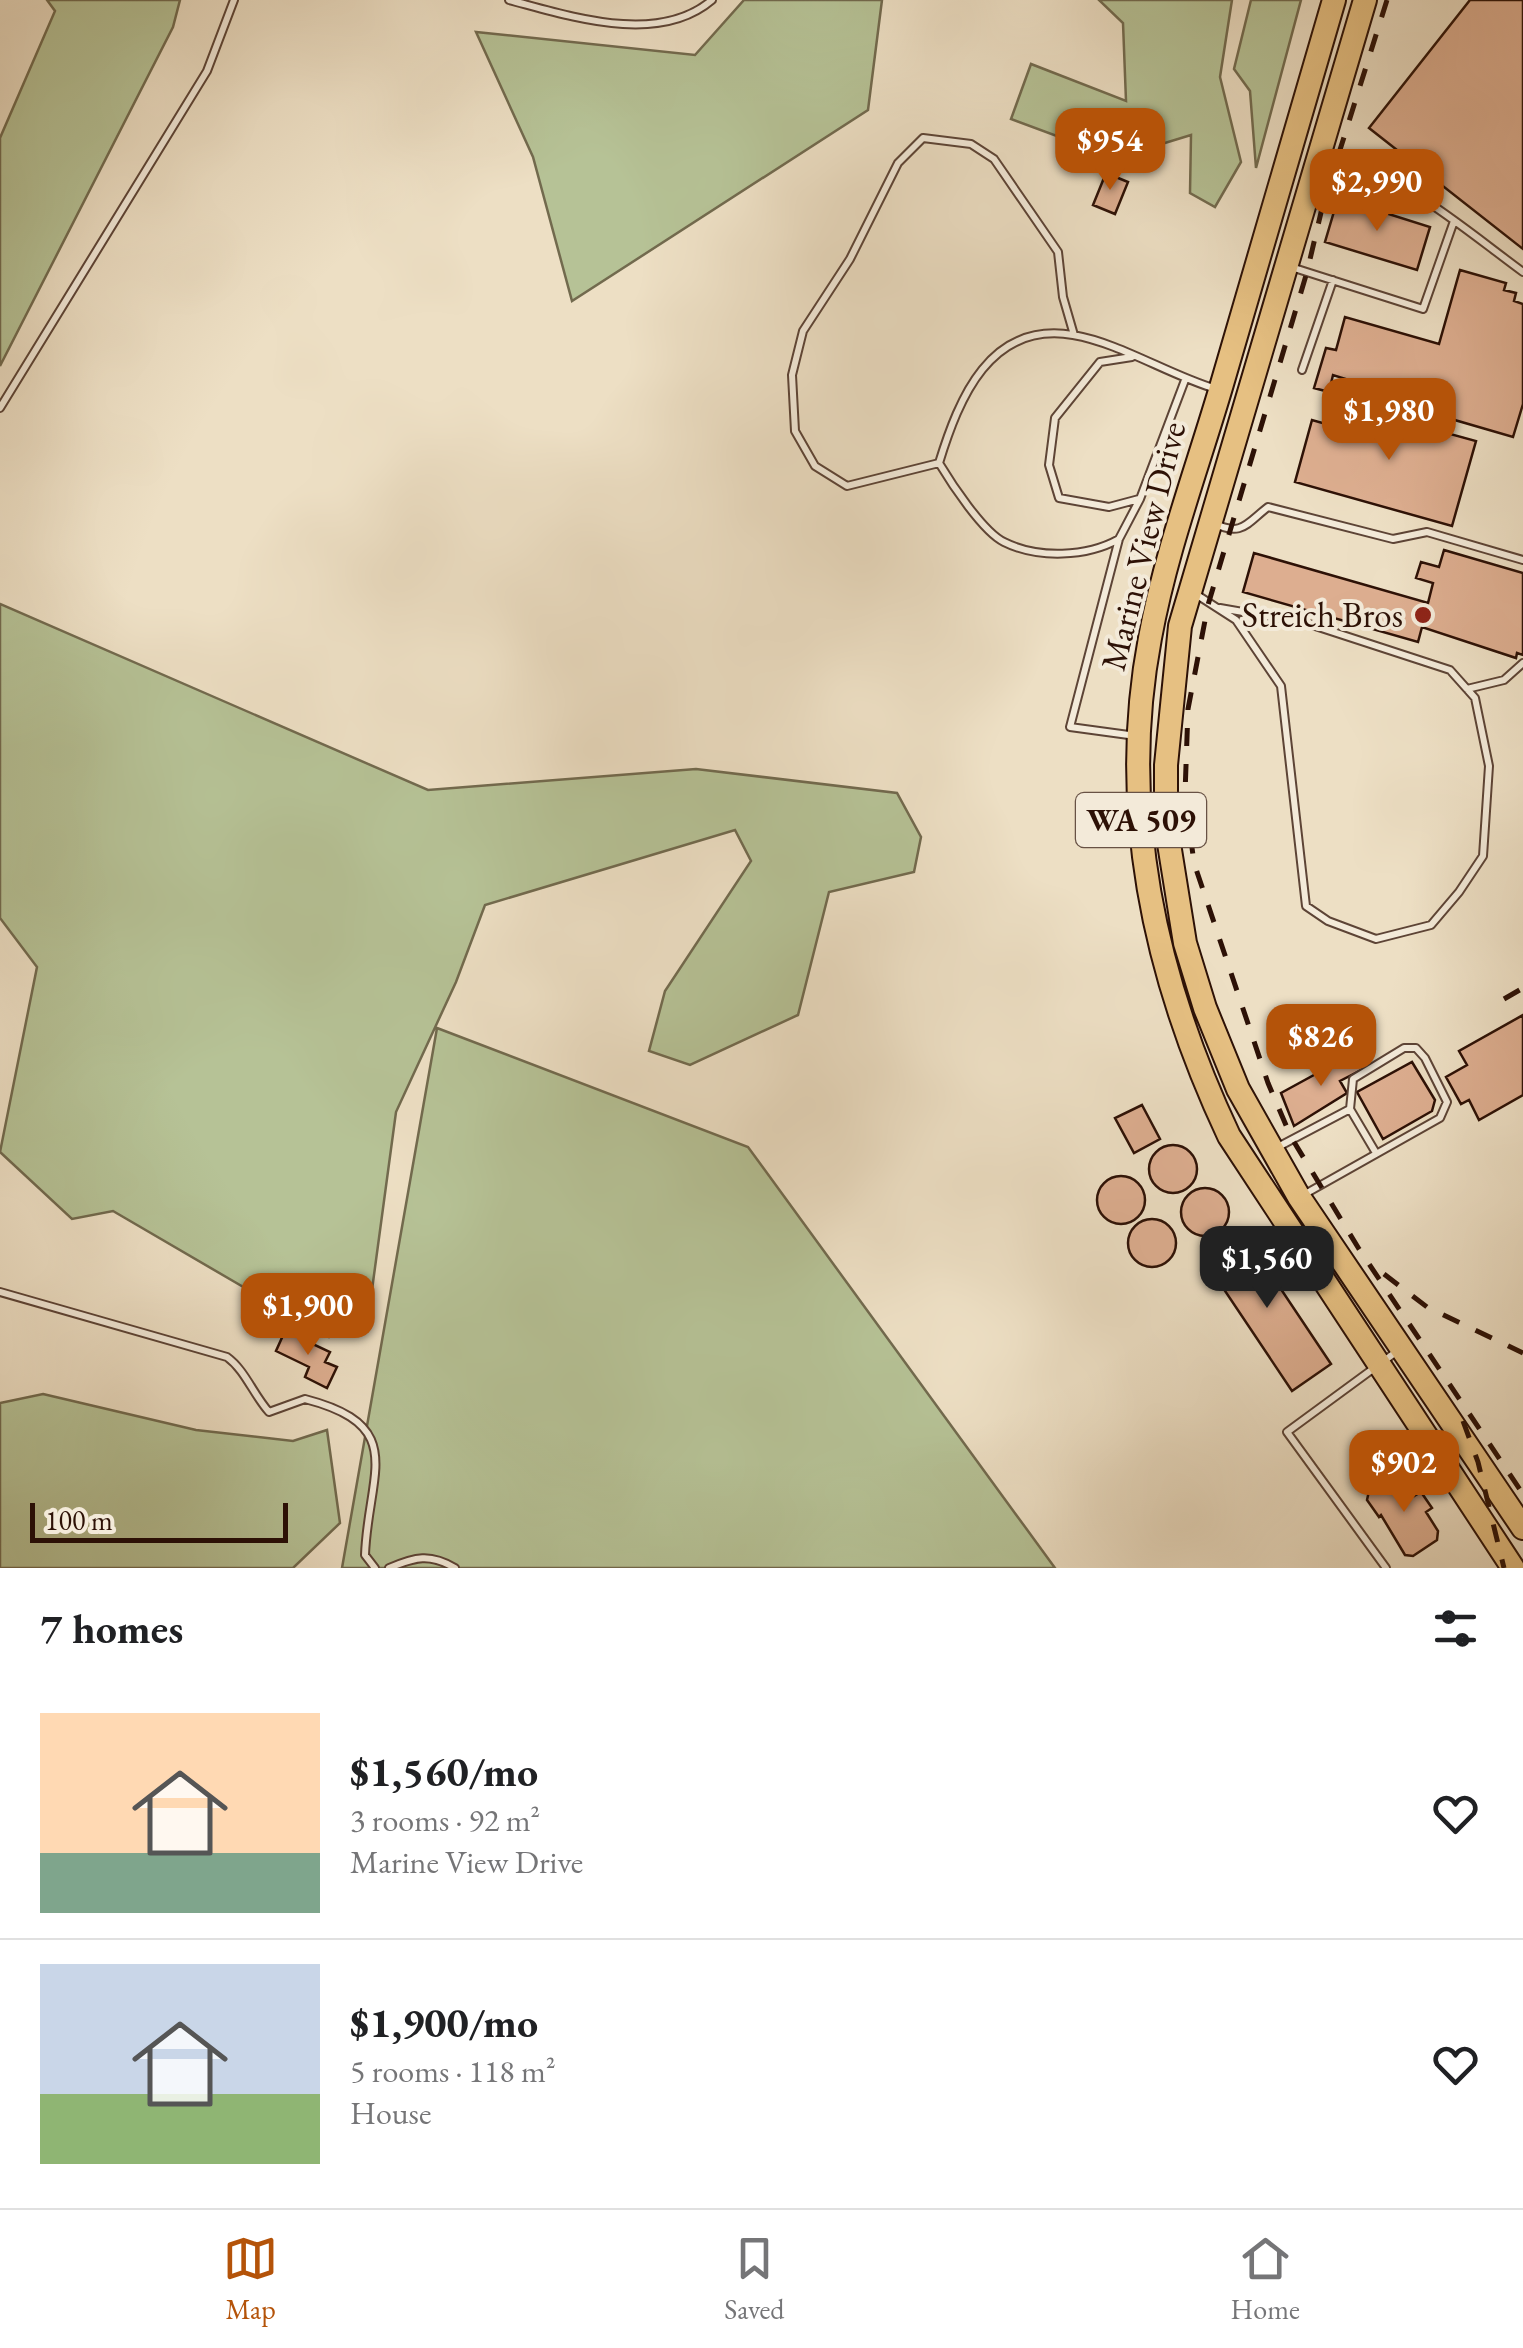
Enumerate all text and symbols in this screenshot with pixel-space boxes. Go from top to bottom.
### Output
pin: $954 [1051,108,1169,193]
text: $954 [1077,119,1143,161]
pin: $2,990 [1296,149,1458,234]
text: $2,990 [1332,160,1422,202]
pin: $1,980 [1308,378,1470,463]
text: $1,980 [1344,389,1434,431]
street label: Marine View Drive [1090,417,1195,675]
place label: Streich Bros [1242,592,1403,637]
marker: Streich Bros [1412,604,1434,626]
road number: WA 509 [1076,793,1206,847]
pin: $826 [1262,1004,1380,1089]
text: $826 [1288,1015,1354,1057]
pin: $1,560 [1186,1226,1348,1311]
text: $1,560 [1222,1237,1312,1279]
pin: $1,900 [227,1273,389,1358]
text: $1,900 [263,1284,353,1326]
pin: $902 [1345,1430,1463,1515]
text: $902 [1371,1441,1437,1483]
scale bar [30,1498,288,1542]
text: 100 m [45,1502,113,1538]
text: 7 homes [40,1601,183,1656]
icon: filters [1428,1601,1483,1656]
text: $1,560/mo [350,1744,538,1799]
icon: home [120,1753,240,1873]
icon: heart [1428,1786,1483,1841]
text: 3 rooms · 92 m² [350,1799,540,1841]
text: Marine View Drive [350,1841,583,1883]
text: $1,900/mo [350,1995,538,2050]
icon: home [120,2004,240,2124]
icon: heart [1428,2037,1483,2092]
text: 5 rooms · 118 m² [350,2050,556,2092]
text: House [350,2092,431,2134]
tab: Map [223,2231,278,2327]
tab: Saved [724,2231,784,2327]
tab: Home [1231,2231,1300,2327]

